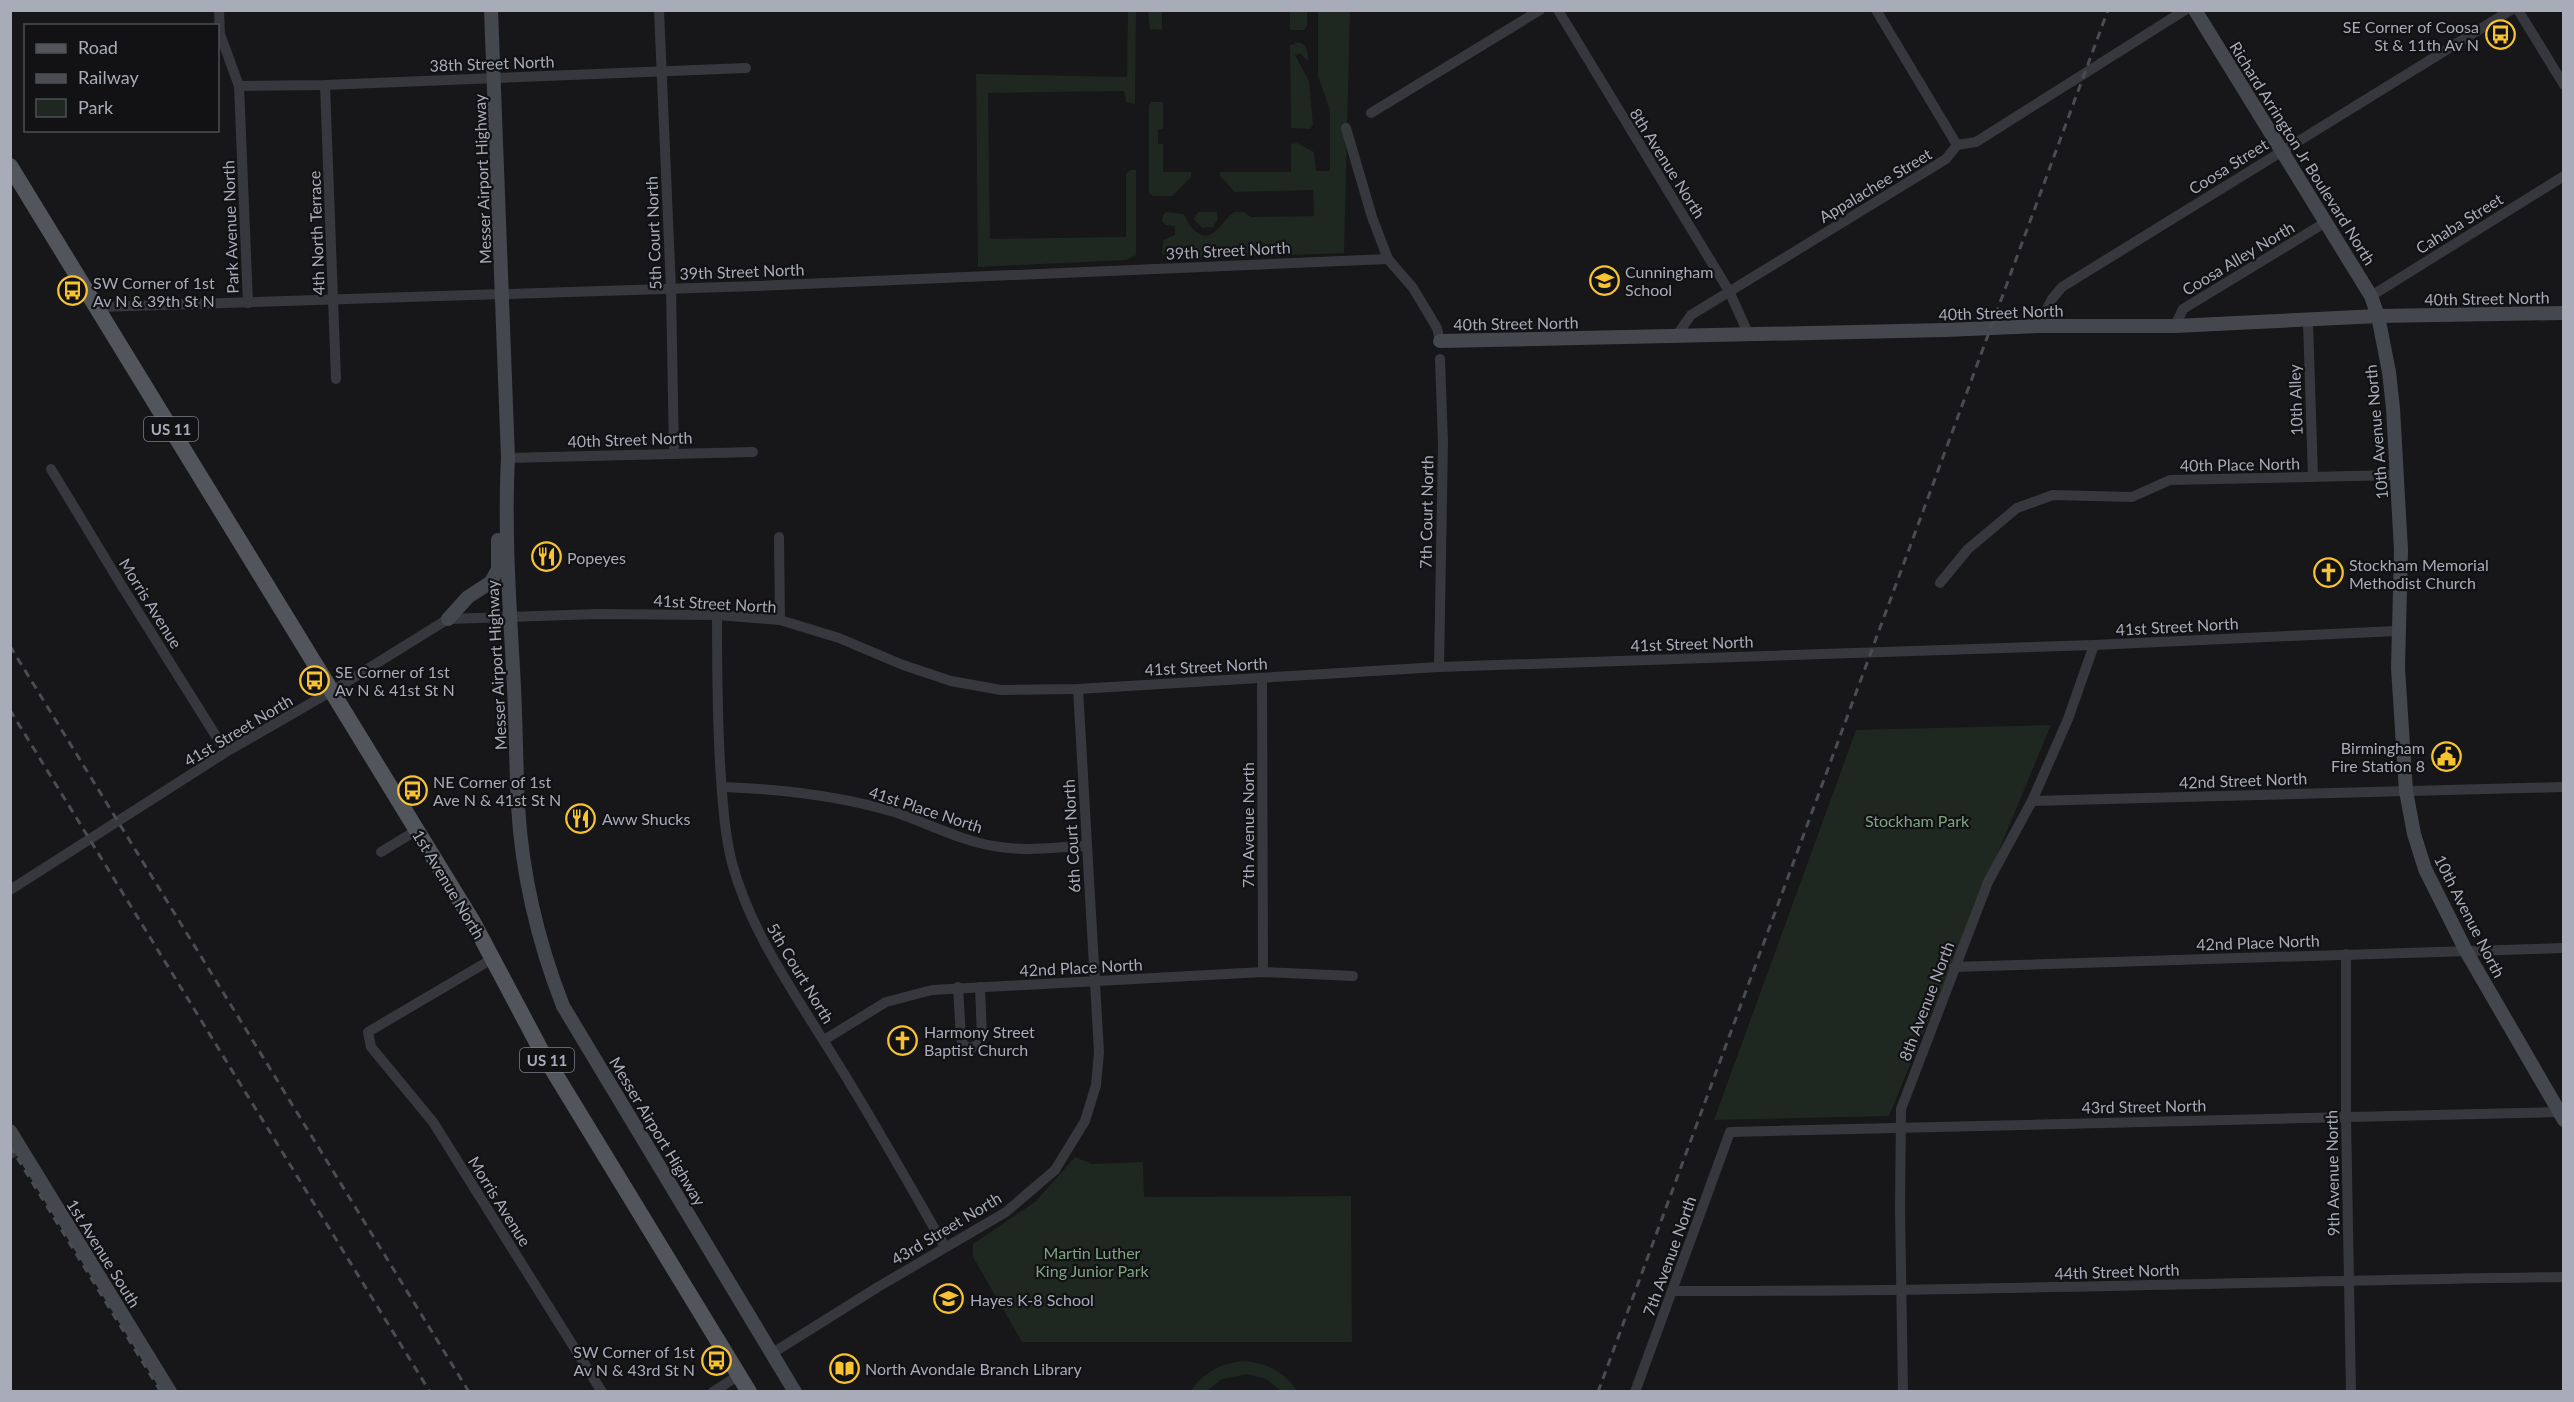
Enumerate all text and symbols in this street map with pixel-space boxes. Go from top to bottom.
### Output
place label: SE Corner of Coosa St & 11th Av N [2343,17,2479,54]
bus stop icon: SE Corner of Coosa St & 11th Av N [2484,19,2516,51]
legend [24,24,219,132]
text: Road [78,36,118,58]
street label: Richard Arrington Jr Boulevard North [2226,38,2380,268]
street label: 38th Street North [429,51,555,75]
text: Railway [78,66,139,88]
street label: Messer Airport Highway [470,93,494,264]
text: Park [78,96,114,118]
street label: 8th Avenue North [1627,104,1709,222]
street label: Coosa Street [2185,134,2271,198]
street label: Appalachee Street [1815,144,1935,226]
street label: Park Avenue North [218,160,242,294]
street label: 4th North Terrace [304,170,328,296]
street label: 5th Court North [642,176,664,290]
street label: Cahaba Street [2412,189,2506,257]
street label: Coosa Alley North [2179,217,2297,299]
street label: 39th Street North [1165,237,1291,263]
street label: 39th Street North [679,259,805,283]
place label: Cunningham School [1625,262,1713,299]
school or university icon: Cunningham School [1588,264,1620,296]
place label: SW Corner of 1st Av N & 39th St N [93,273,215,310]
bus stop icon: SW Corner of 1st Av N & 39th St N [56,275,88,307]
street label: 40th Street North [2424,287,2550,309]
street label: 40th Street North [1938,300,2064,324]
street label: 40th Street North [1453,312,1579,334]
street label: 10th Alley [2284,363,2306,436]
street label: 10th Avenue North [2361,364,2391,500]
road number: US 11 [144,417,198,441]
street label: 40th Street North [567,427,693,451]
street label: 40th Place North [2180,453,2300,475]
street label: 7th Court North [1416,455,1436,569]
restaurant icon: Popeyes [530,541,562,573]
place label: Popeyes [567,548,626,567]
street label: Morris Avenue [116,554,186,652]
place label: Stockham Memorial Methodist Church [2349,555,2489,592]
church icon: Stockham Memorial Methodist Church [2312,557,2344,589]
street label: Messer Airport Highway [482,579,510,750]
street label: 41st Street North [653,590,777,616]
street label: 41st Street North [2115,613,2239,639]
street label: 41st Street North [1630,631,1754,655]
street label: 41st Street North [1144,653,1268,679]
place label: SE Corner of 1st Av N & 41st St N [335,662,455,699]
bus stop icon: SE Corner of 1st Av N & 41st St N [298,664,330,696]
street label: 41st Street North [180,690,296,770]
place label: Birmingham Fire Station 8 [2331,738,2425,775]
public building icon: Birmingham Fire Station 8 [2430,740,2462,772]
street label: 7th Avenue North [1238,762,1257,888]
street label: 42nd Street North [2179,768,2307,792]
place label: NE Corner of 1st Ave N & 41st St N [433,772,561,809]
bus stop icon: NE Corner of 1st Ave N & 41st St N [396,774,428,806]
street label: 6th Court North [1059,779,1083,893]
street label: 41st Place North [867,782,985,836]
restaurant icon: Aww Shucks [565,802,597,834]
place label: Aww Shucks [602,809,690,828]
park label: Stockham Park [1865,811,1970,830]
street label: 1st Avenue North [409,826,489,942]
street label: 10th Avenue North [2431,851,2509,981]
street label: 5th Court North [764,919,838,1027]
street label: 42nd Place North [2196,930,2320,954]
street label: 8th Avenue North [1895,939,1957,1063]
street label: 42nd Place North [1019,954,1143,980]
place label: Harmony Street Baptist Church [924,1022,1035,1059]
church icon: Harmony Street Baptist Church [887,1024,919,1056]
road number: US 11 [520,1048,574,1072]
street label: Messer Airport Highway [606,1053,710,1209]
street label: 43rd Street North [2081,1095,2207,1117]
street label: 9th Avenue North [2321,1110,2343,1236]
street label: Morris Avenue [465,1152,535,1250]
street label: 43rd Street North [888,1188,1004,1268]
street label: 7th Avenue North [1639,1193,1699,1319]
street label: 1st Avenue South [63,1195,145,1311]
park label: Martin Luther King Junior Park [1035,1243,1150,1280]
street label: 44th Street North [2054,1259,2180,1283]
school or university icon: Hayes K-8 School [933,1283,965,1315]
place label: Hayes K-8 School [970,1290,1094,1309]
place label: SW Corner of 1st Av N & 43rd St N [573,1342,695,1379]
bus stop icon: SW Corner of 1st Av N & 43rd St N [700,1344,732,1376]
library icon: North Avondale Branch Library [828,1352,860,1384]
place label: North Avondale Branch Library [865,1359,1082,1378]

